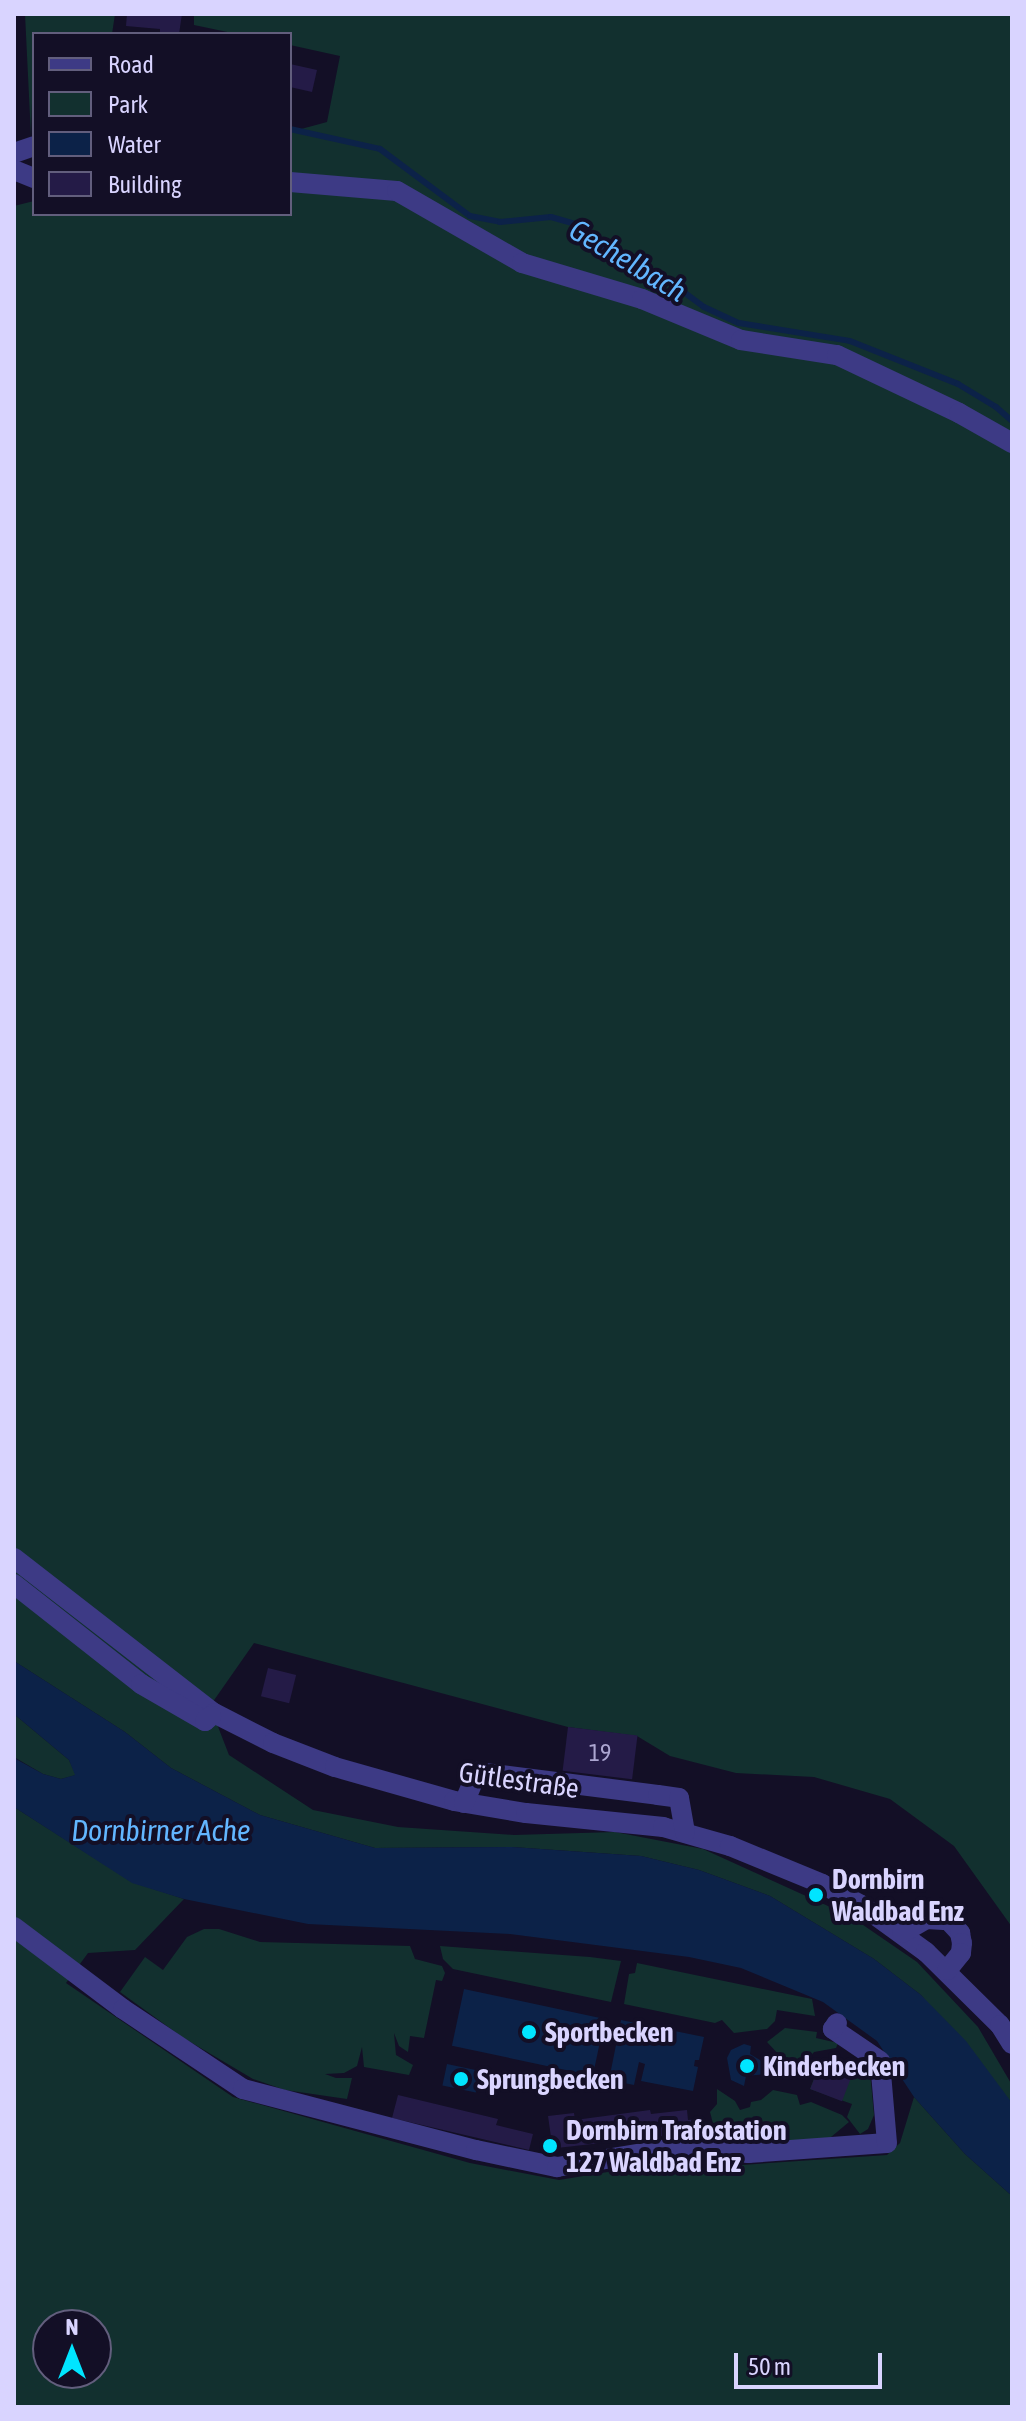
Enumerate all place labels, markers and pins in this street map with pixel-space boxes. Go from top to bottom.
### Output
place label: Dornbirn Waldbad Enz [832,1862,964,1928]
marker: Dornbirn Waldbad Enz [807,1886,825,1904]
place label: Sportbecken [545,2015,673,2049]
marker: Sportbecken [520,2023,538,2041]
place label: Kinderbecken [763,2049,905,2083]
marker: Kinderbecken [738,2057,756,2075]
place label: Sprungbecken [477,2062,624,2096]
marker: Sprungbecken [452,2070,470,2088]
place label: Dornbirn Trafostation 127 Waldbad Enz [566,2113,786,2179]
marker: Dornbirn Trafostation 127 Waldbad Enz [541,2137,559,2155]

